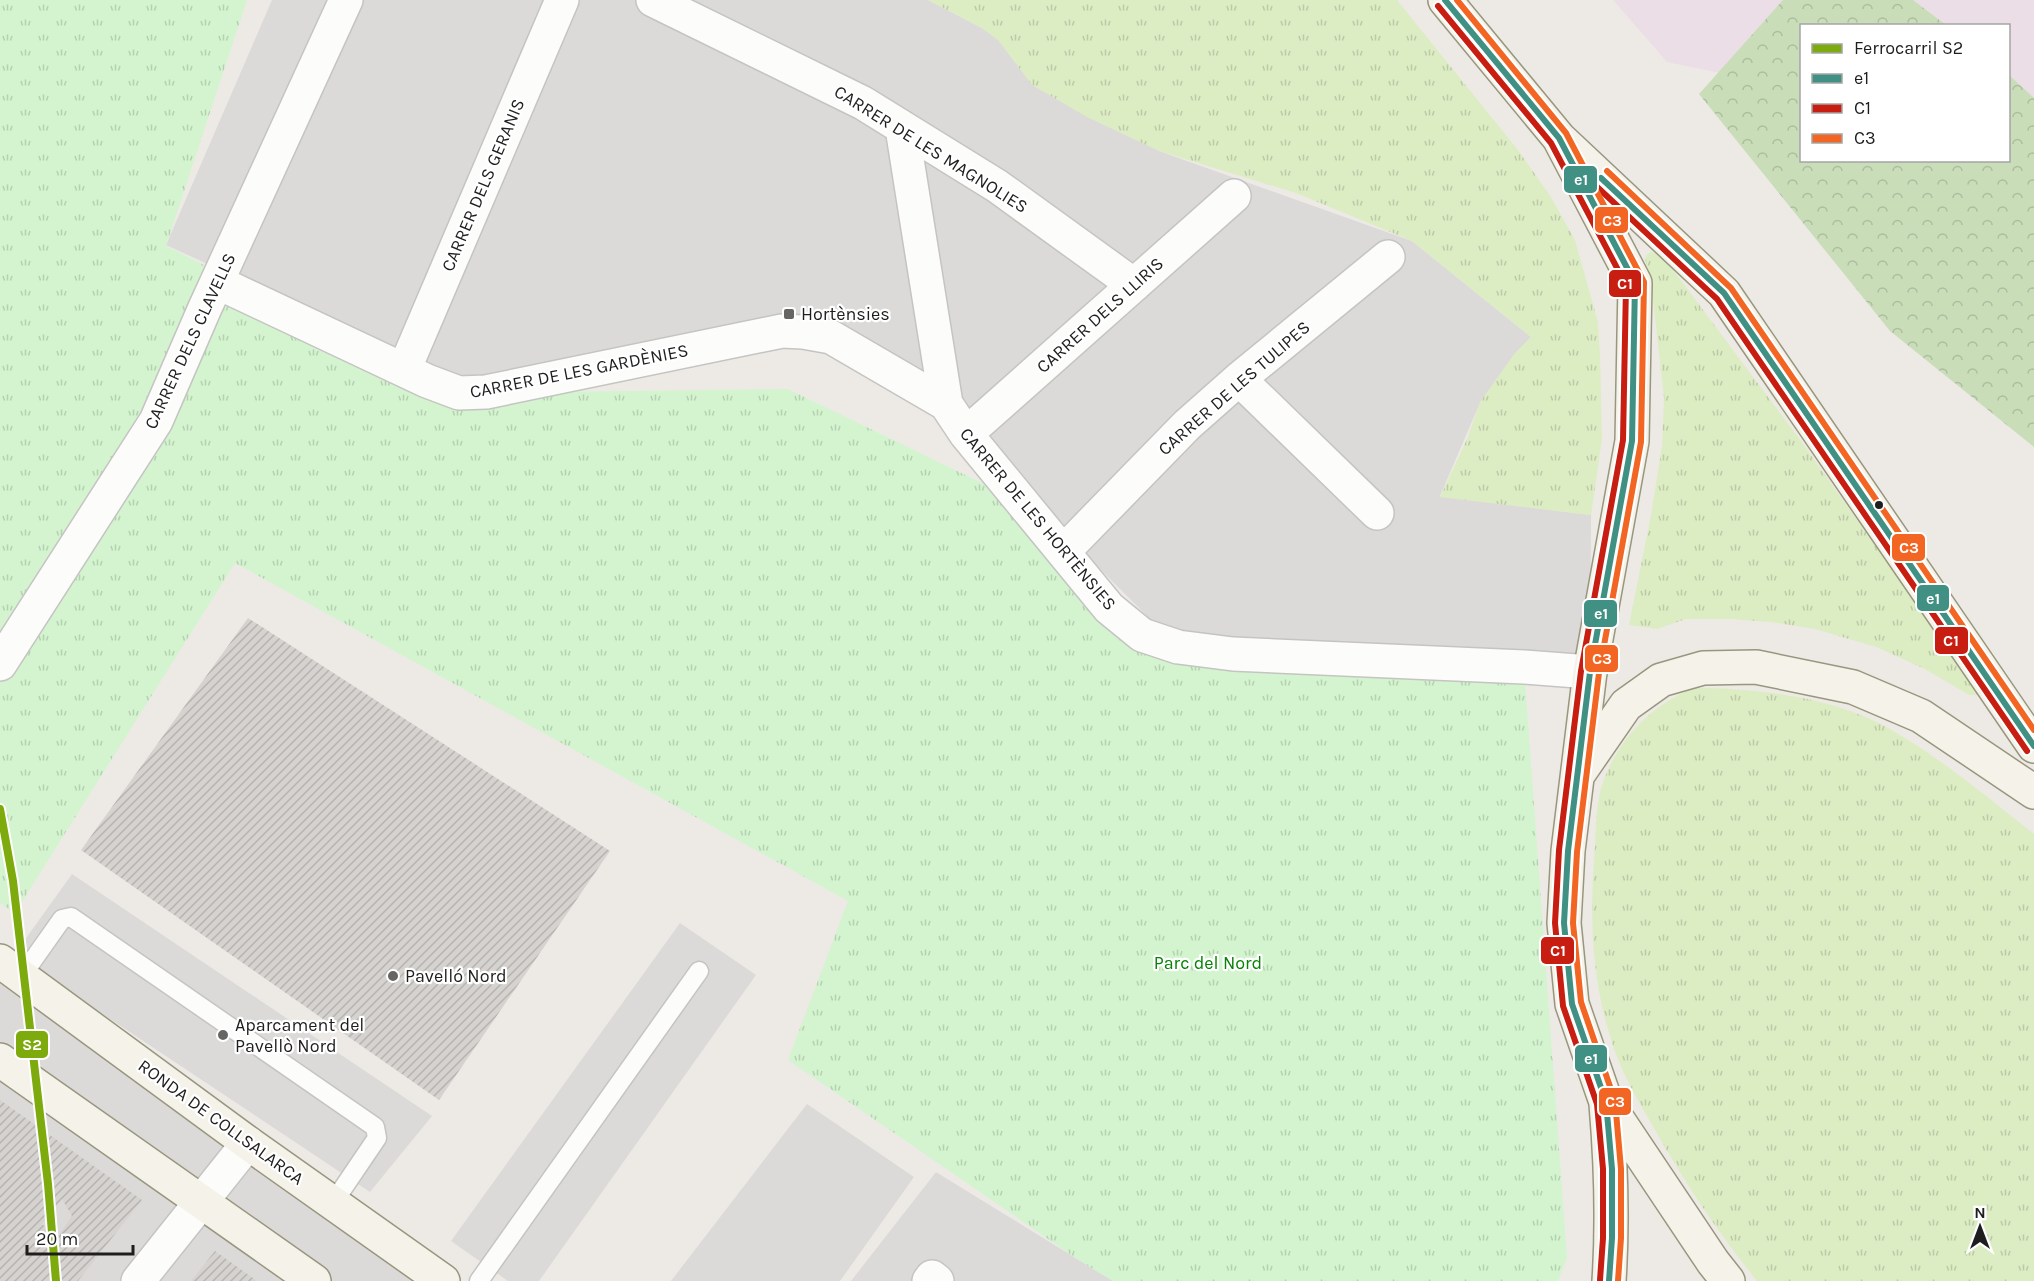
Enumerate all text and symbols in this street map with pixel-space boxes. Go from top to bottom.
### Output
legend [1800,24,2010,162]
text: Ferrocarril S2 [1854,37,1963,59]
text: e1 [1854,67,1869,89]
street label: CARRER DE LES MAGNOLIES [830,80,1032,218]
street label: CARRER DELS GERANIS [437,95,529,275]
text: C1 [1854,97,1871,119]
text: C3 [1854,127,1876,149]
line badge: e1 [1563,165,1598,194]
text: e1 [1574,170,1588,189]
line badge: C3 [1594,206,1629,234]
text: C3 [1602,211,1622,230]
street label: CARRER DELS CLAVELLS [140,250,240,432]
street label: CARRER DELS LLIRIS [1032,252,1168,378]
line badge: C1 [1608,269,1642,298]
text: C1 [1617,274,1633,293]
place label: Hortènsies [801,303,890,325]
marker: Hortènsies [782,307,796,321]
street label: CARRER DE LES TULIPES [1154,316,1314,460]
street label: CARRER DE LES GARDÈNIES [468,338,690,403]
street label: CARRER DE LES HORTÈNSIES [955,422,1122,615]
unlabelled marker [1873,499,1885,511]
line badge: C3 [1891,533,1926,562]
text: C3 [1899,538,1919,557]
line badge: e1 [1916,584,1950,612]
text: e1 [1926,589,1940,608]
line badge: e1 [1583,599,1618,628]
text: e1 [1594,604,1608,623]
line badge: C1 [1934,626,1969,655]
text: C1 [1943,631,1959,650]
line badge: C3 [1584,644,1619,673]
text: C3 [1592,649,1612,668]
line badge: C1 [1540,936,1575,965]
text: C1 [1550,941,1566,960]
park label: Parc del Nord [1154,952,1262,974]
place label: Pavelló Nord [405,965,507,987]
marker: Pavelló Nord [386,969,400,983]
place label: Aparcament del Pavellò Nord [235,1014,364,1057]
marker: Aparcament del Pavellò Nord [216,1028,230,1042]
line badge: S2 [15,1030,49,1059]
text: S2 [22,1035,42,1054]
line badge: e1 [1574,1044,1608,1073]
text: e1 [1584,1049,1598,1068]
street label: RONDA DE COLLSALARCA [134,1054,308,1190]
line badge: C3 [1598,1087,1632,1116]
text: C3 [1605,1092,1625,1111]
north arrow [1950,1197,2010,1257]
text: N [1974,1203,1986,1222]
scale bar [27,1218,134,1256]
text: 20 m [36,1228,78,1250]

